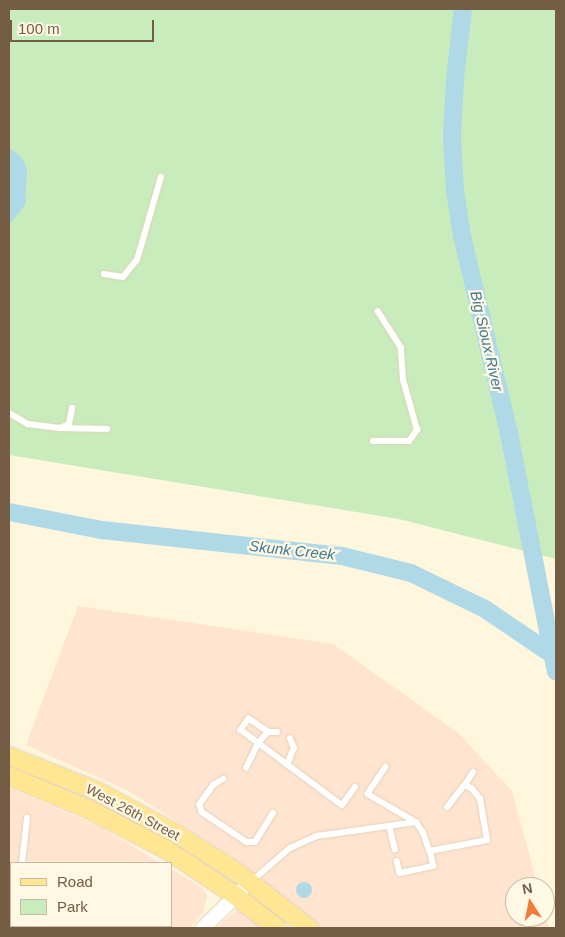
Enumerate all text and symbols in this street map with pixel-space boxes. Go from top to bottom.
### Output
scale bar [12,10,156,42]
text: 100 m [18,20,60,37]
water label: Big Sioux River [467,289,507,393]
water label: Skunk Creek [248,537,336,563]
street label: West 26th Street [83,780,183,844]
legend [10,862,172,927]
text: Road [57,873,93,890]
north arrow [505,877,555,927]
text: N [521,879,534,897]
text: Park [57,898,88,915]

